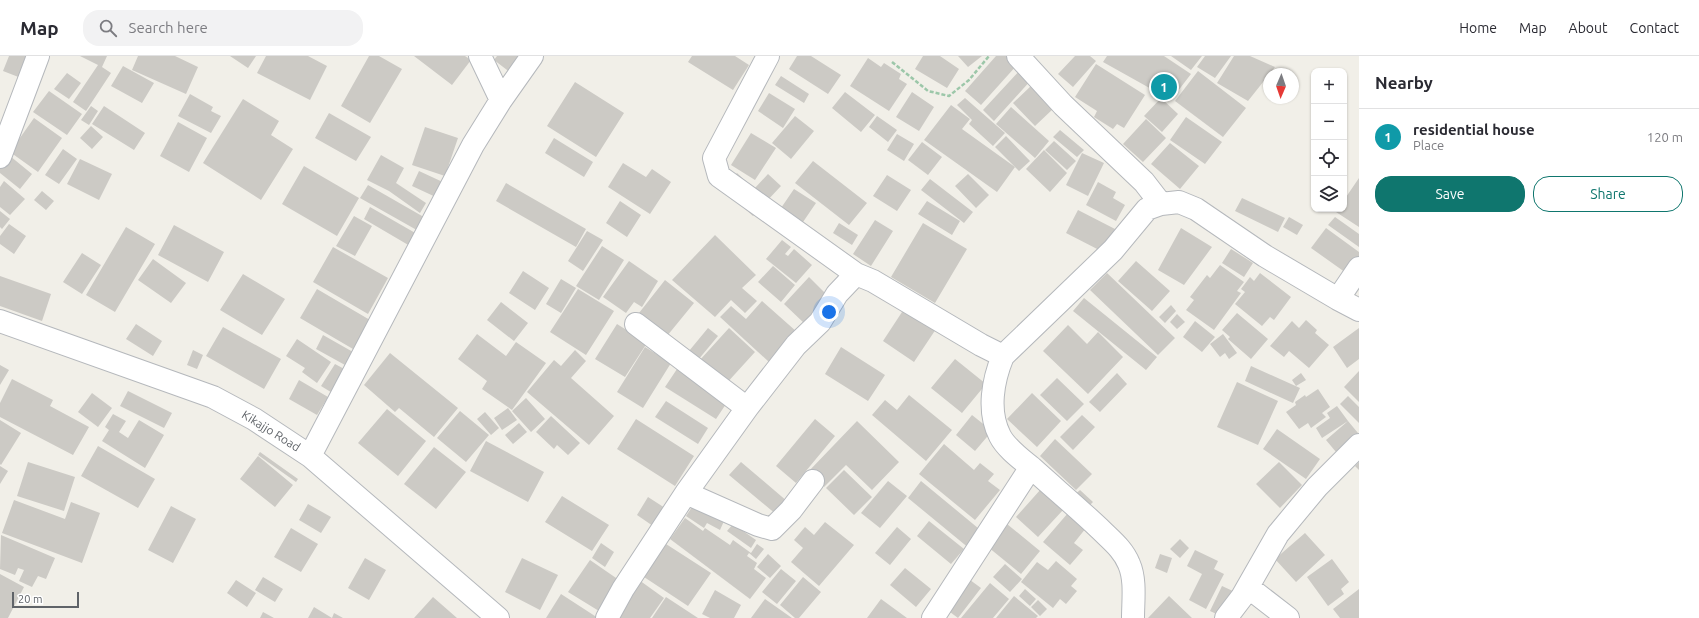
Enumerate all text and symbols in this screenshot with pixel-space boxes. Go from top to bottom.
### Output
search box [83,10,363,46]
text: Map [20,17,59,39]
icon: search [97,17,119,39]
text: Search here [129,19,208,36]
text: Home [1459,20,1497,36]
text: Map [1519,20,1547,36]
text: About [1569,20,1608,36]
text: Contact [1630,20,1679,36]
north arrow [1263,68,1299,104]
map controls [1311,68,1347,212]
button: + [1311,68,1347,104]
pin: 1 [1151,72,1177,102]
text: Nearby [1375,73,1433,92]
button: − [1311,104,1347,140]
text: residential house [1413,121,1535,138]
text: 1 [1384,130,1392,144]
text: 120 m [1647,130,1683,144]
text: Place [1413,138,1444,152]
button: locate [1311,140,1347,176]
button: layers [1311,176,1347,212]
button: Save [1375,176,1525,212]
button: Share [1533,176,1683,212]
your location [819,302,839,322]
street label: Kikajjo Road [240,408,303,454]
scale bar [12,590,79,609]
text: 20 m [18,593,42,605]

